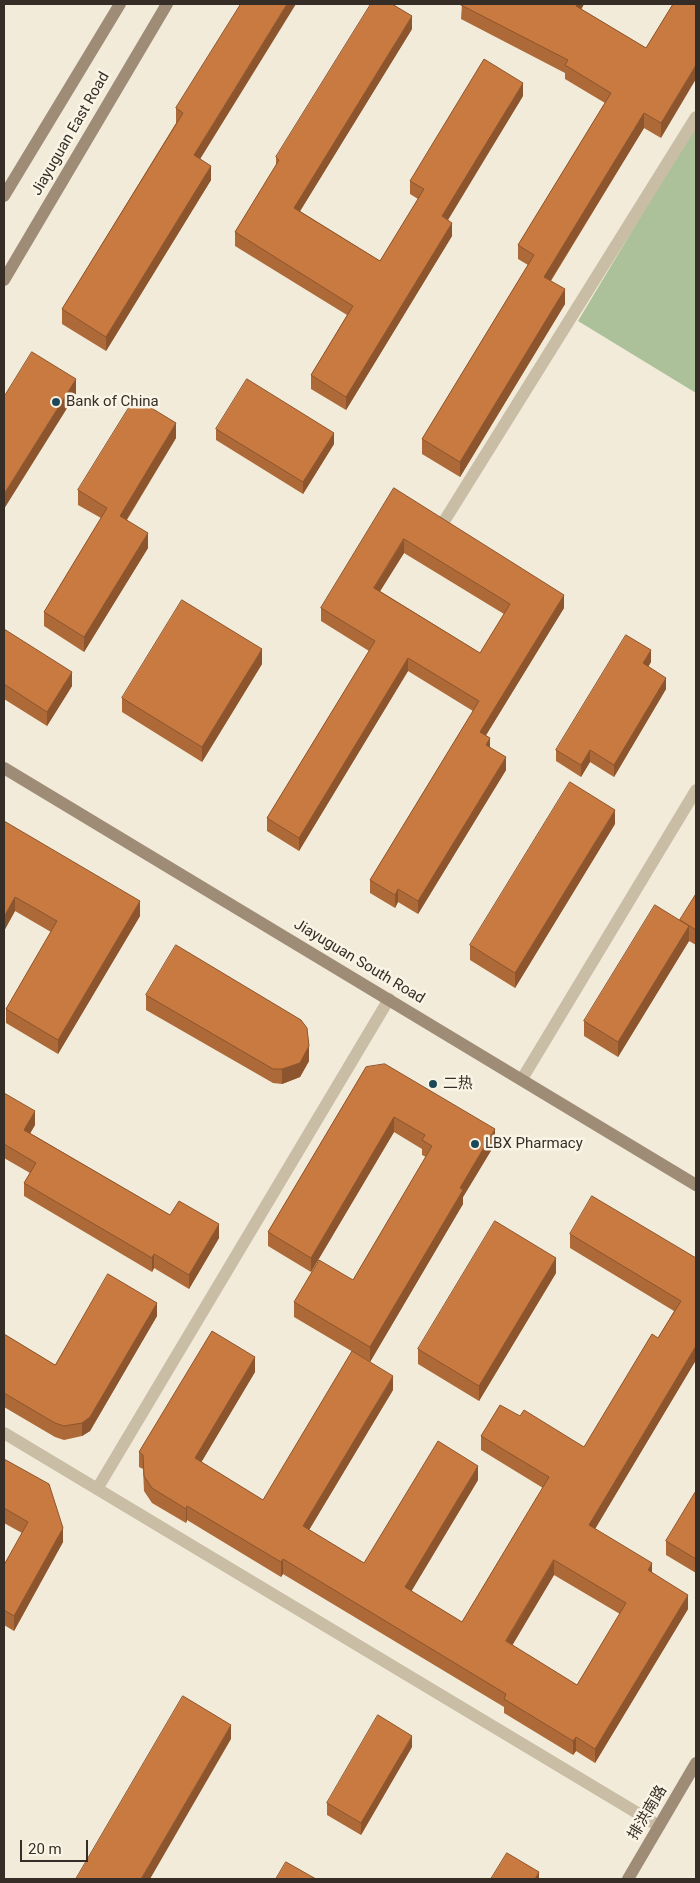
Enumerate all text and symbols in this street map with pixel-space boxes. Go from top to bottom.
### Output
street label: Jiayuguan East Road [28,69,114,199]
place label: Bank of China [66,393,159,411]
marker: Bank of China [50,396,62,408]
street label: Jiayuguan South Road [290,916,428,1008]
place label: 二热 [443,1075,473,1093]
marker: 二热 [427,1078,439,1090]
place label: LBX Pharmacy [485,1135,583,1153]
marker: LBX Pharmacy [469,1138,481,1150]
street label: 排洪南路 [625,1783,671,1843]
scale bar [22,1830,90,1862]
text: 20 m [28,1840,62,1858]

